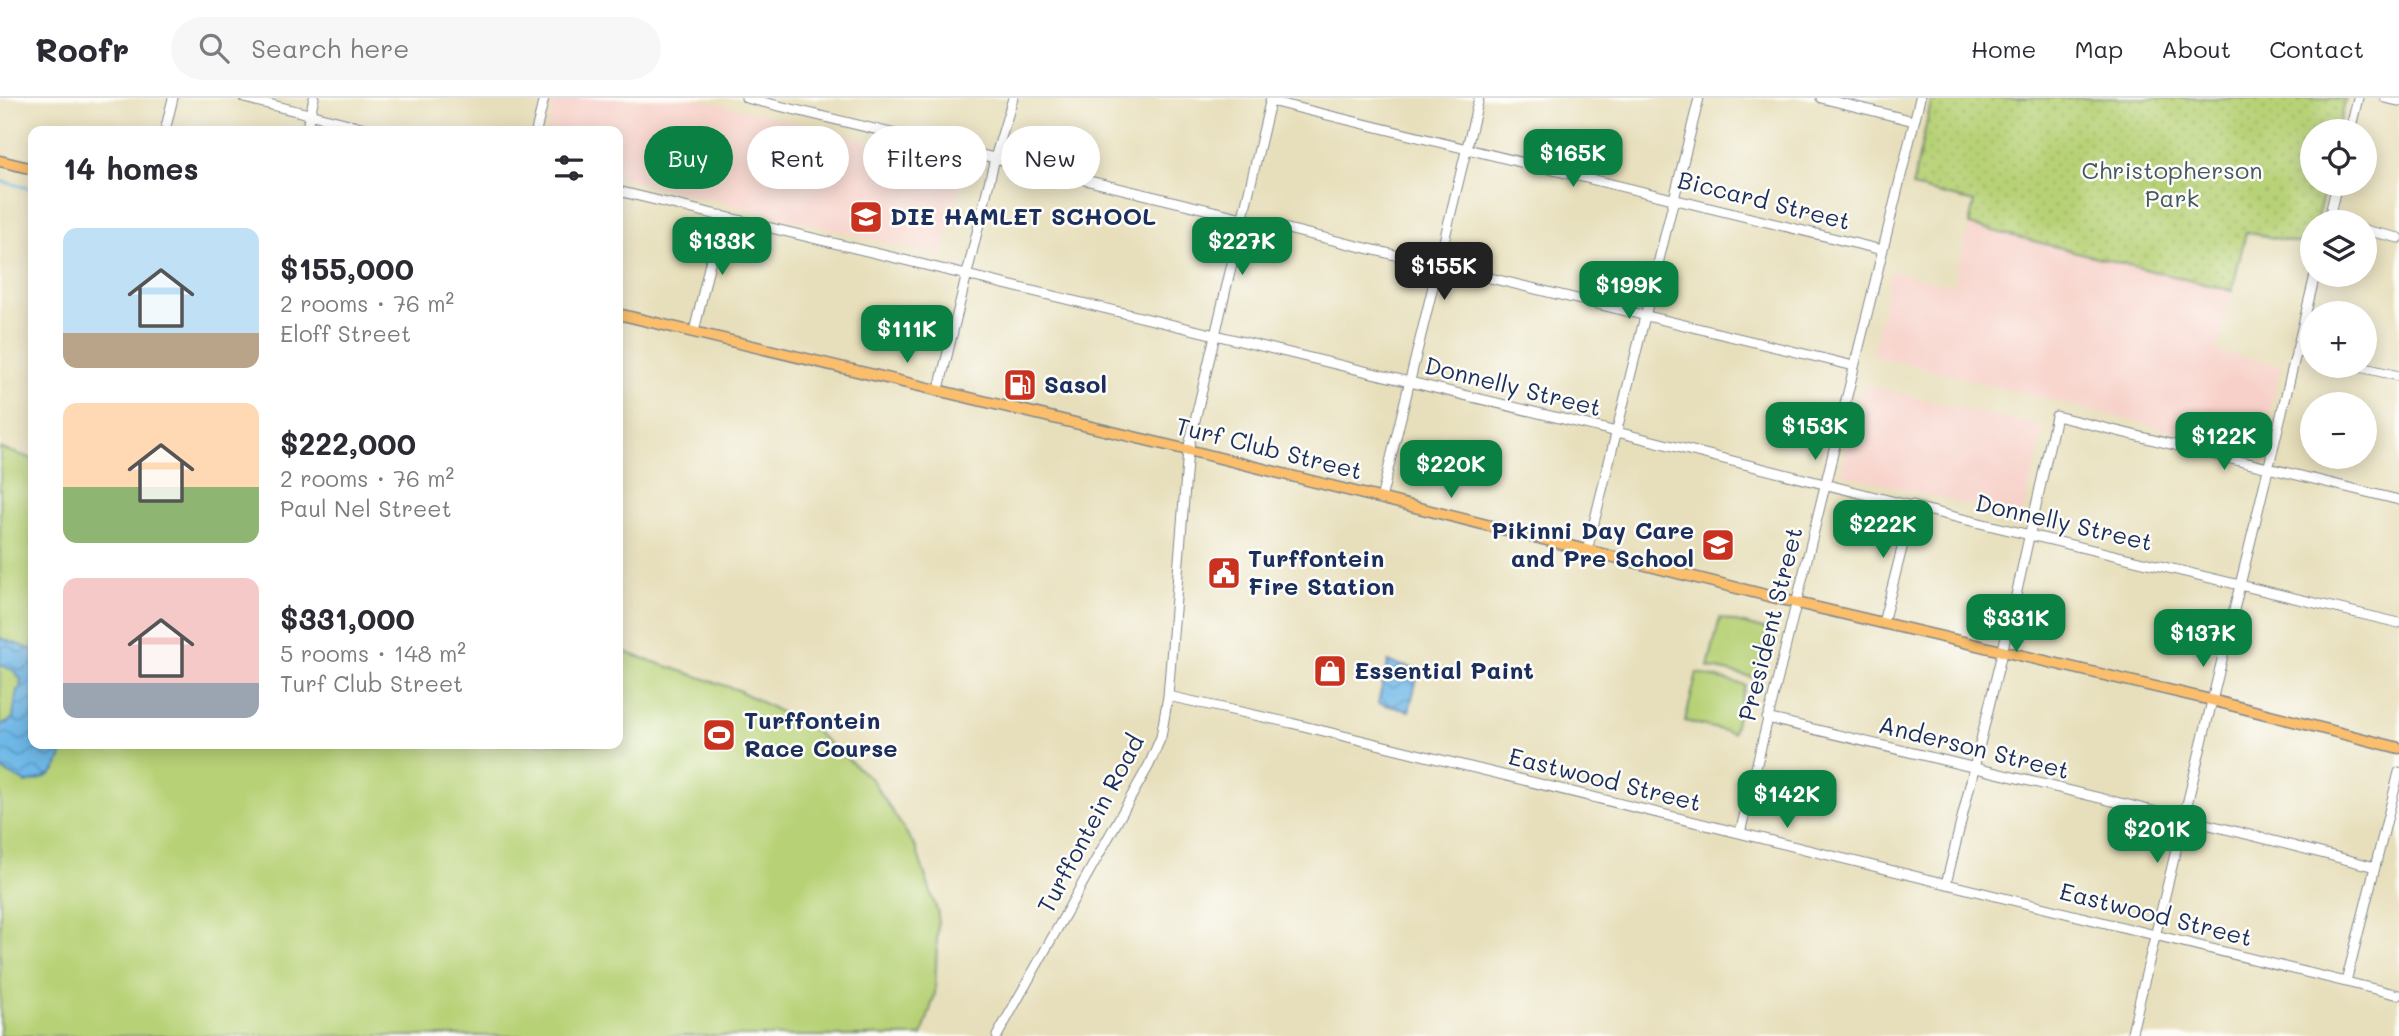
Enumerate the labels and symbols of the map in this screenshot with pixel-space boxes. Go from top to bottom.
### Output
pin: $165K [1524,130,1622,189]
park label: Christopherson Park [2082,154,2262,213]
street label: Biccard Street [1675,163,1854,236]
school or university icon: DIE HAMLET SCHOOL [847,198,885,236]
place label: DIE HAMLET SCHOOL [890,200,1156,231]
pin: $133K [673,218,771,277]
pin: $227K [1193,218,1291,277]
pin: $155K [1395,242,1493,302]
pin: $199K [1580,262,1678,321]
pin: $111K [858,306,956,365]
street label: Donnelly Street [1422,349,1605,422]
fuel station icon: Sasol [1001,366,1039,404]
place label: Sasol [1044,368,1107,399]
pin: $153K [1766,402,1864,462]
street label: Turf Club Street [1173,409,1366,486]
pin: $122K [2175,412,2273,472]
pin: $220K [1402,440,1500,500]
street label: Donnelly Street [1973,486,2156,557]
pin: $222K [1834,500,1932,560]
place label: Pikinni Day Care and Pre School [1491,514,1694,573]
street label: President Street [1730,524,1809,724]
school or university icon: Pikinni Day Care and Pre School [1699,526,1737,564]
place label: Turffontein Fire Station [1248,542,1394,601]
public building icon: Turffontein Fire Station [1205,554,1243,592]
pin: $331K [1967,594,2065,654]
pin: $137K [2154,610,2252,669]
shop icon: Essential Paint [1311,652,1349,690]
place label: Essential Paint [1354,654,1534,685]
place label: Turffontein Race Course [744,704,898,763]
street label: Anderson Street [1876,708,2073,785]
sports icon: Turffontein Race Course [700,716,738,754]
street label: Turffontein Road [1029,728,1150,918]
street label: Eastwood Street [1506,740,1705,817]
pin: $142K [1738,770,1836,830]
pin: $201K [2108,806,2206,865]
street label: Eastwood Street [2057,875,2256,952]

